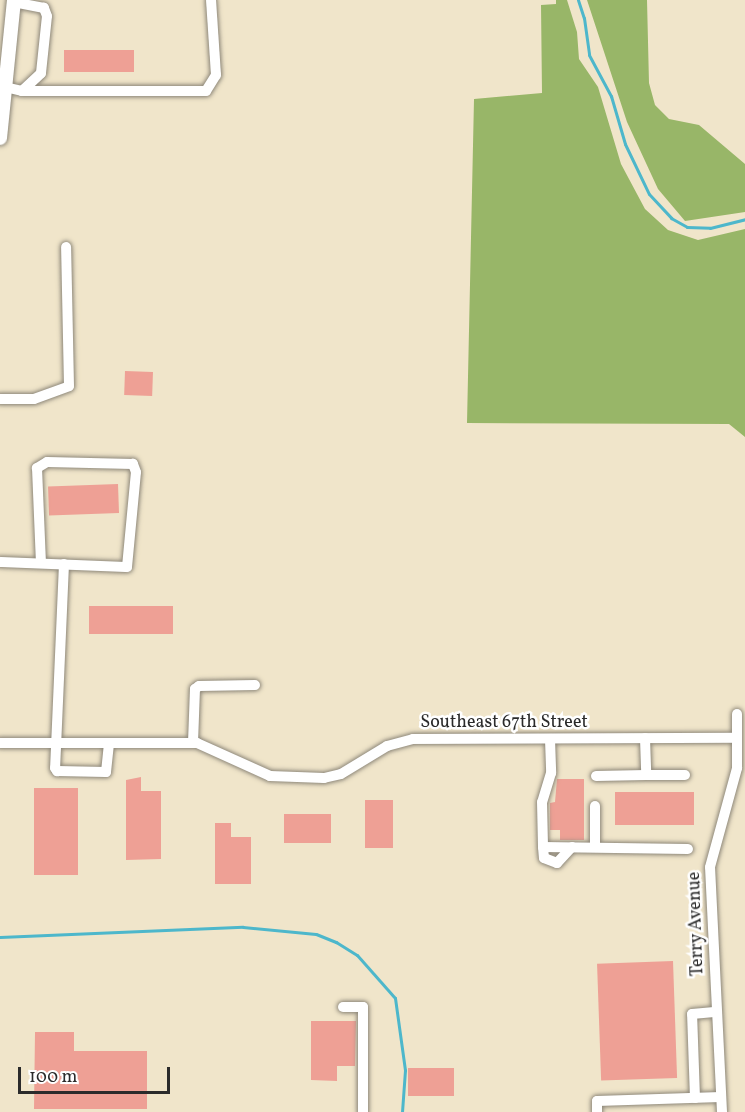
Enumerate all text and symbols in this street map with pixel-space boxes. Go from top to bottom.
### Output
street label: Southeast 67th Street [420,712,588,734]
street label: Terry Avenue [684,871,710,977]
scale bar [21,1055,172,1093]
text: 100 m [29,1065,78,1090]

